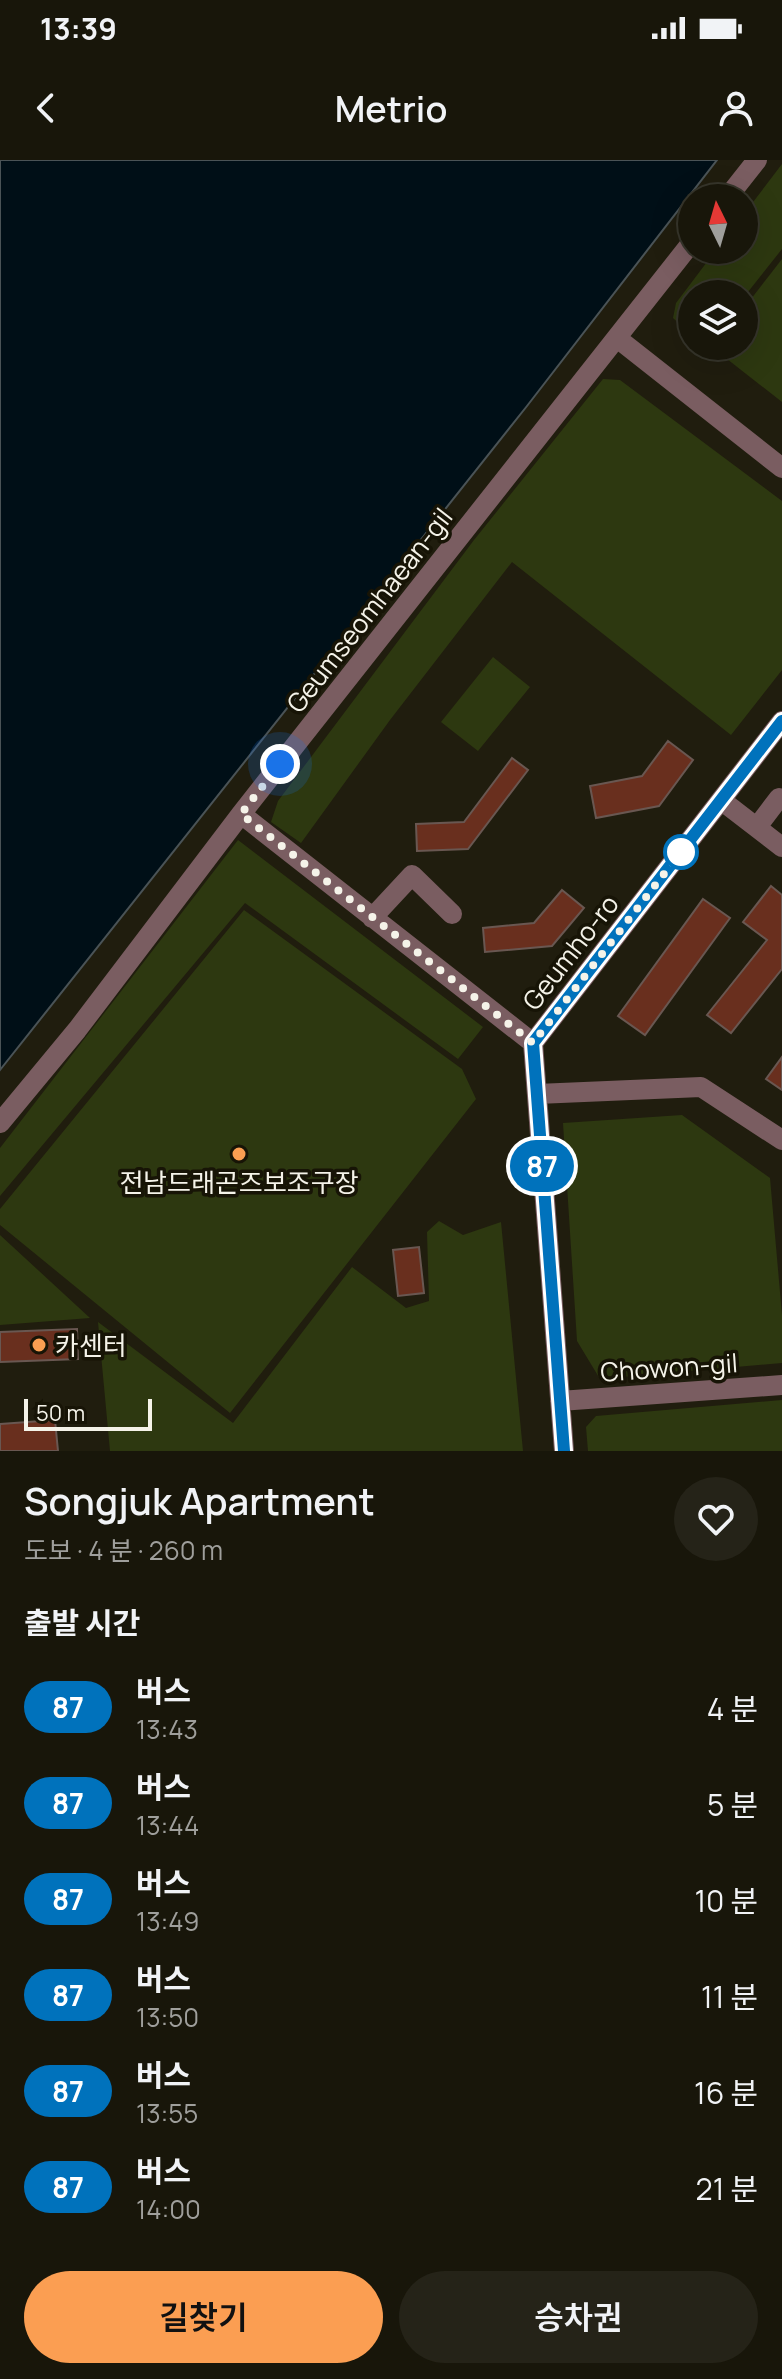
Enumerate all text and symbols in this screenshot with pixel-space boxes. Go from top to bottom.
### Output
text: 13:39 [40,8,117,49]
text: Metrio [335,84,447,133]
icon: back [24,86,68,130]
icon: person [714,86,758,130]
north arrow [678,184,758,264]
map controls [678,184,758,360]
button: layers [678,280,758,360]
street label: Geumseomhaean-gil [278,500,460,720]
your location [260,744,300,784]
unlabelled marker [664,835,698,869]
street label: Geumho-ro [514,887,626,1017]
line badge: 87 [506,1140,578,1192]
marker: 전남드래곤즈보조구장 [230,1145,248,1163]
text: 87 [526,1147,558,1185]
place label: 전남드래곤즈보조구장 [119,1164,359,1200]
place label: 카센터 [55,1327,127,1363]
marker: 카센터 [30,1336,48,1354]
street label: Chowon-gil [599,1344,739,1390]
scale bar [24,1395,152,1431]
text: 50 m [36,1398,85,1428]
text: Songjuk Apartment [24,1474,375,1526]
button: heart [674,1477,758,1561]
text: 도보 · 4 분 · 260 m [24,1532,223,1568]
text: 출발 시간 [24,1602,140,1643]
text: 버스 [136,1670,191,1711]
text: 87 [52,1688,84,1726]
text: 4 분 [707,1688,758,1729]
text: 13:43 [136,1711,198,1747]
text: 버스 [136,1766,191,1807]
text: 87 [52,1784,84,1822]
text: 5 분 [707,1784,758,1825]
text: 13:44 [136,1807,199,1843]
text: 버스 [136,1862,191,1903]
text: 87 [52,1880,84,1918]
text: 10 분 [694,1880,758,1921]
text: 13:49 [136,1903,200,1939]
text: 버스 [136,1958,191,1999]
text: 87 [52,1976,84,2014]
text: 11 분 [701,1976,758,2017]
text: 13:50 [136,1999,199,2035]
text: 버스 [136,2054,191,2095]
text: 87 [52,2072,84,2110]
text: 16 분 [694,2072,758,2113]
text: 13:55 [136,2095,198,2131]
text: 버스 [136,2150,191,2191]
text: 87 [52,2168,84,2206]
text: 21 분 [696,2168,758,2209]
text: 14:00 [136,2191,201,2227]
button: 길찾기 [24,2271,383,2363]
button: 승차권 [399,2271,758,2363]

